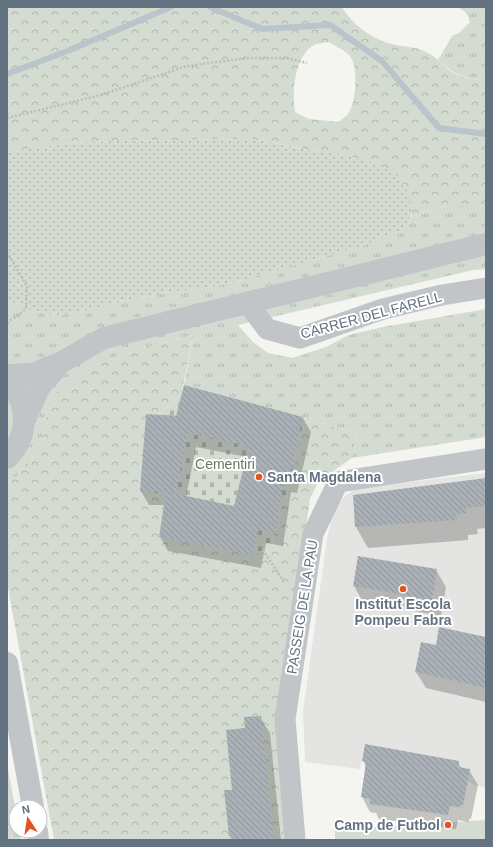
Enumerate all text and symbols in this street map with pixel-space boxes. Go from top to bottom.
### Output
street label: CARRER DEL FARELL [299,288,444,342]
park label: Cementiri [195,456,255,472]
place label: Santa Magdalena [267,469,382,485]
marker: Santa Magdalena [254,472,264,482]
street label: PASSEIG DE LA PAU [283,539,321,675]
marker: Institut Escola Pompeu Fabra [398,584,408,594]
place label: Institut Escola Pompeu Fabra [354,596,452,628]
north arrow [8,799,48,839]
text: N [21,803,31,816]
place label: Camp de Futbol [334,817,440,833]
marker: Camp de Futbol [443,820,453,830]

